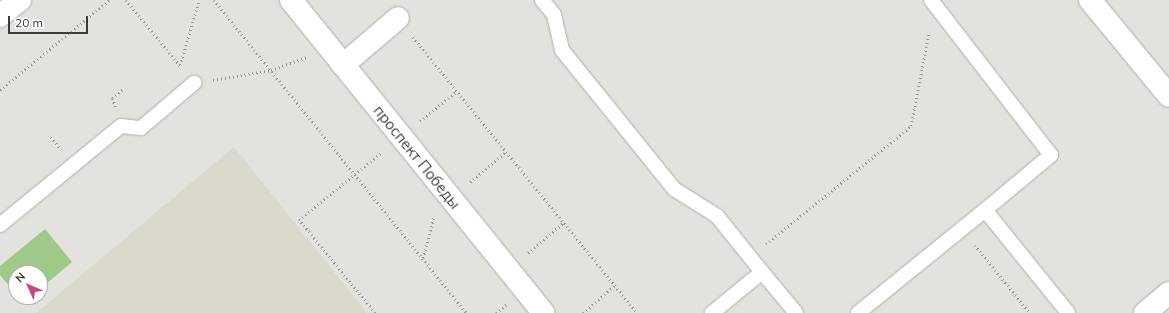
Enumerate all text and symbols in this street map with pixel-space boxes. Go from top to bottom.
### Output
scale bar [10,8,90,34]
text: 20 m [15,15,43,30]
street label: проспект Победы [370,102,464,212]
north arrow [8,265,48,305]
text: N [12,269,28,285]

